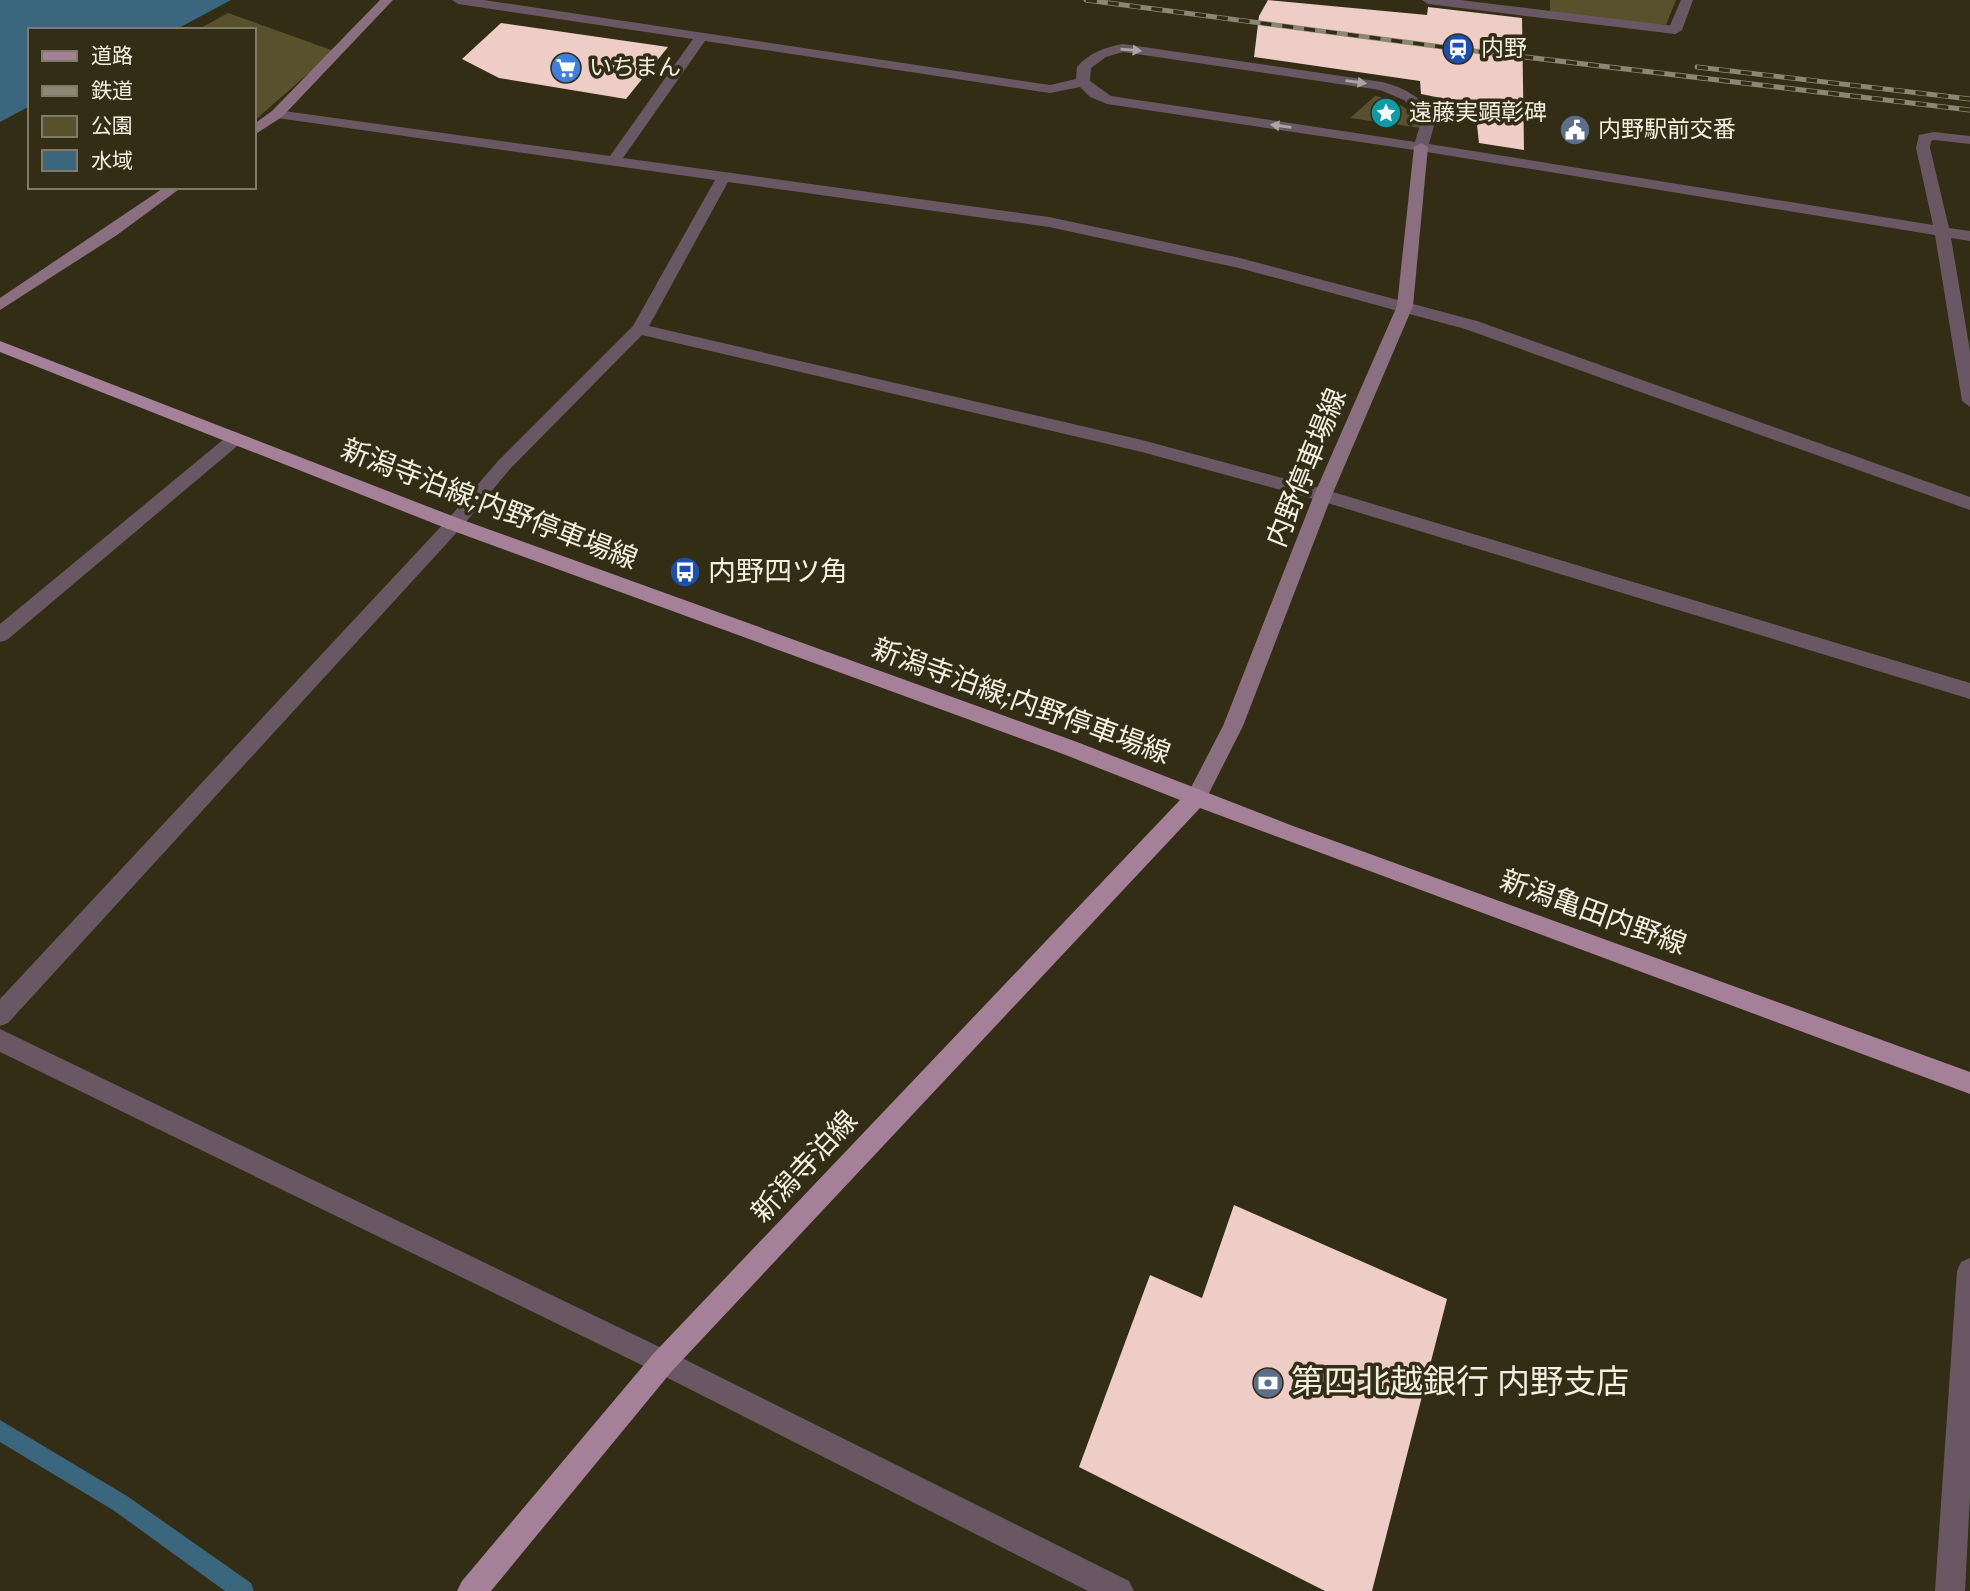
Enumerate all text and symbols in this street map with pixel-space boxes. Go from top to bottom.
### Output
legend [28,28,256,189]
station icon: 内野 [1441,32,1475,66]
place label: 内野 [1481,32,1527,67]
text: 道路 [91,41,133,73]
one-way arrow [1120,45,1142,56]
supermarket icon: いちまん [549,51,583,85]
place label: いちまん [589,51,681,86]
text: 鉄道 [91,76,133,108]
one-way arrow [1346,77,1368,88]
place icon: 遠藤実顕彰碑 [1369,96,1403,130]
place label: 遠藤実顕彰碑 [1409,96,1547,131]
text: 公園 [91,111,133,143]
public building icon: 内野駅前交番 [1558,113,1592,147]
place label: 内野駅前交番 [1598,113,1736,148]
one-way arrow [1270,120,1292,131]
text: 水域 [91,146,133,178]
street label: 内野停車場線 [1256,382,1358,554]
street label: 新潟寺泊線;内野停車場線 [334,428,644,582]
place label: 内野四ツ角 [708,551,848,594]
bus stop icon: 内野四ツ角 [668,555,702,589]
street label: 新潟寺泊線;内野停車場線 [866,628,1176,776]
street label: 新潟亀田内野線 [1494,859,1692,967]
street label: 新潟寺泊線 [742,1101,868,1233]
place label: 第四北越銀行 内野支店 [1291,1358,1629,1408]
bank icon: 第四北越銀行 内野支店 [1251,1366,1285,1400]

